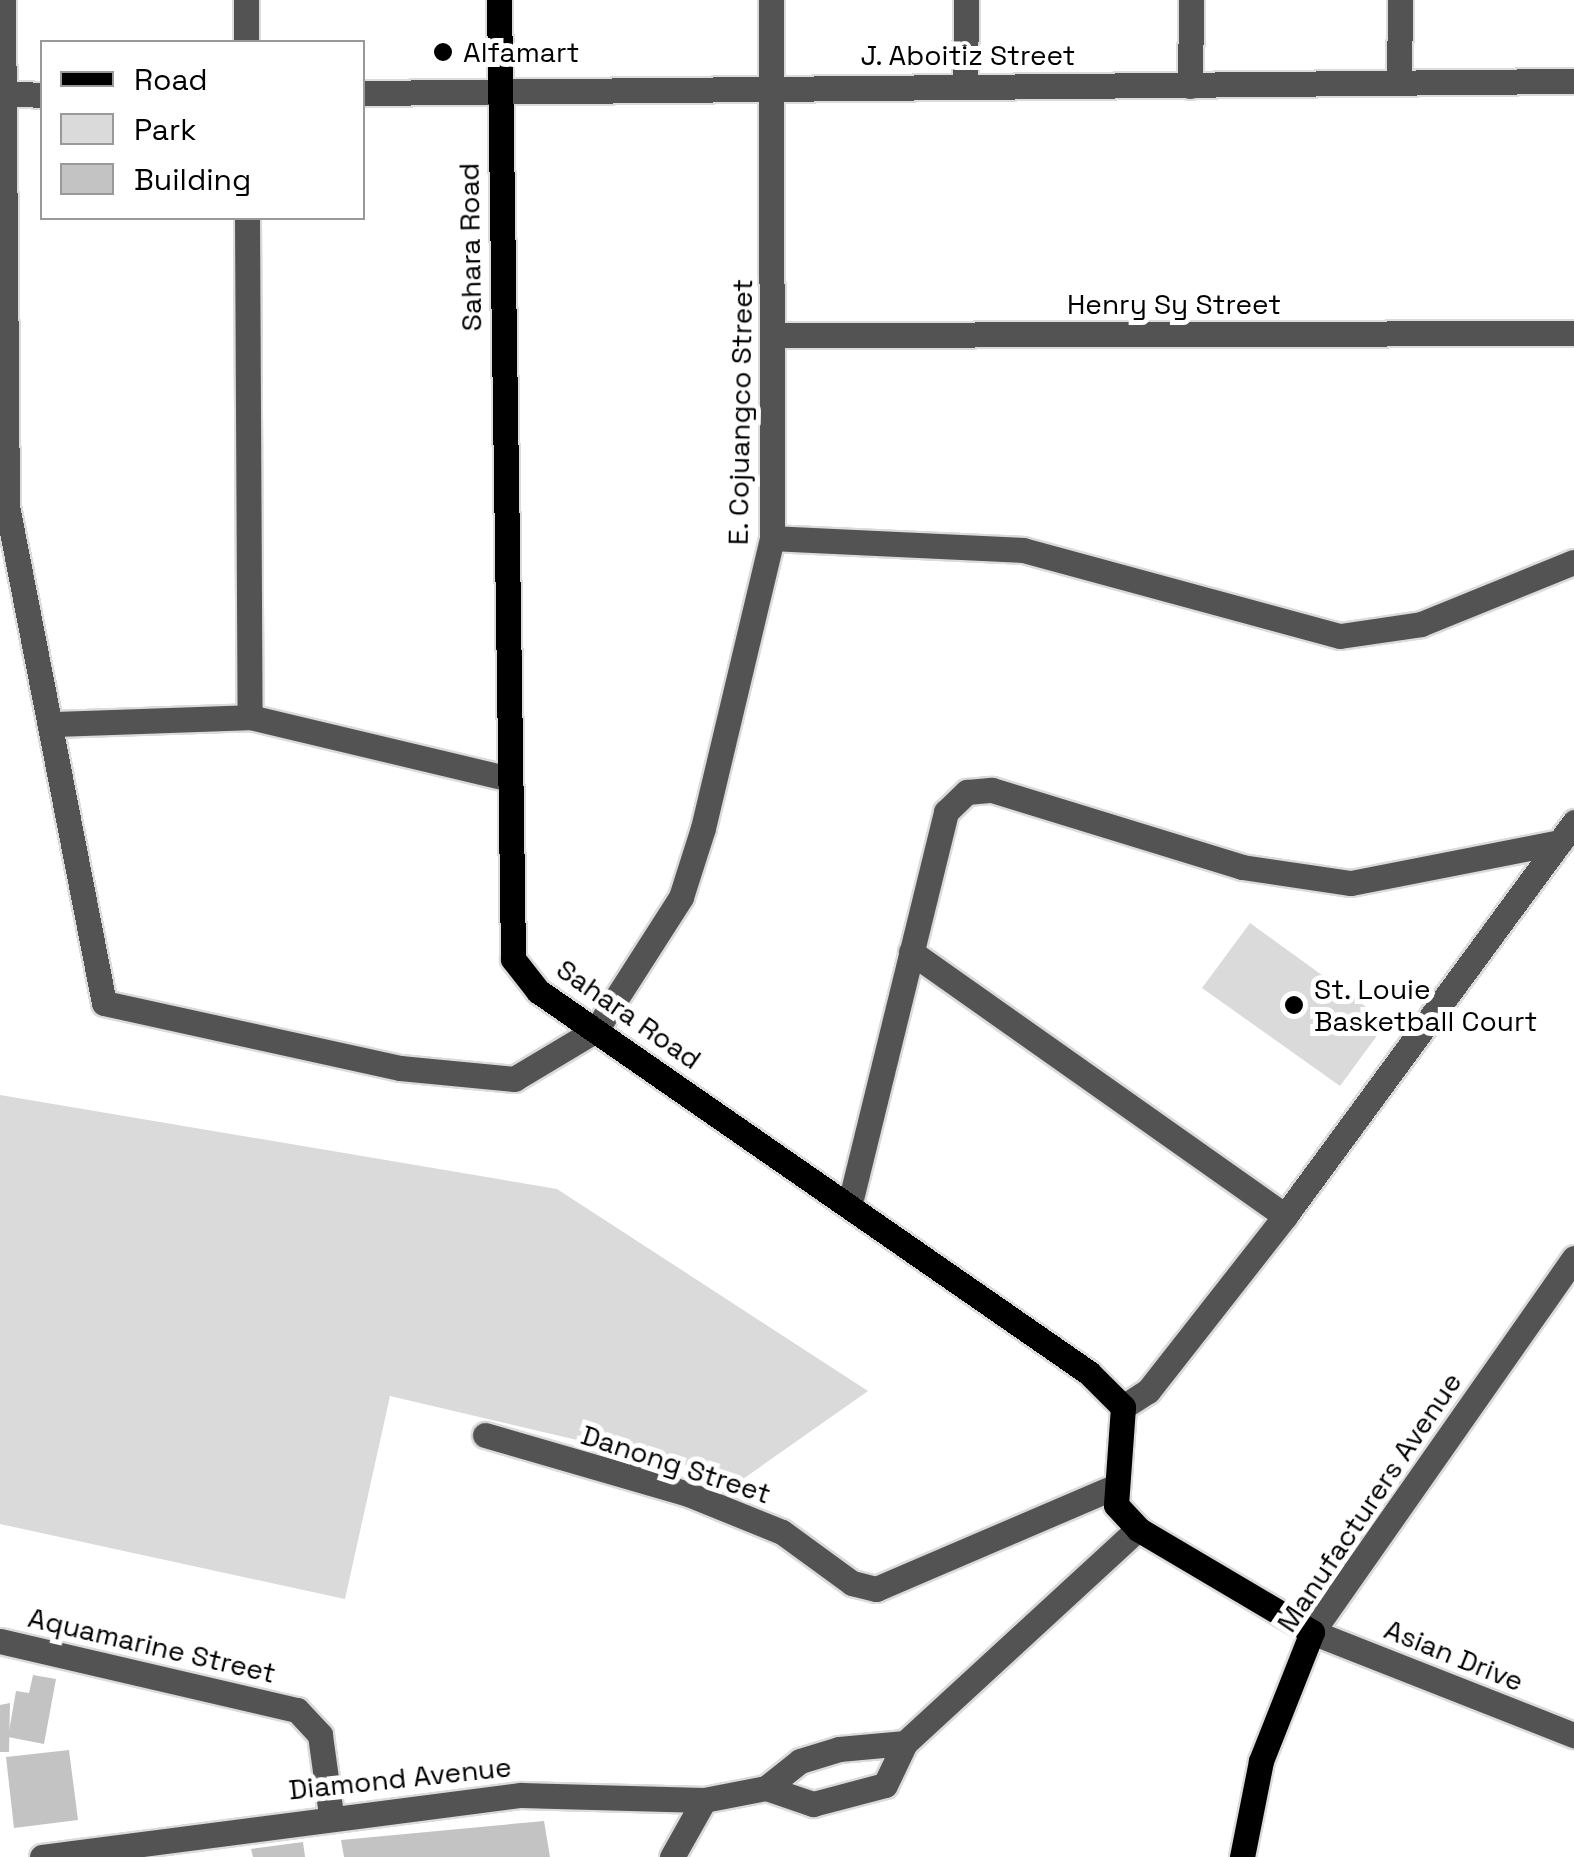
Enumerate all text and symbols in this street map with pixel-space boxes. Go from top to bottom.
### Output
place label: Alfamart [463,35,579,69]
street label: J. Aboitiz Street [860,38,1076,72]
legend [40,40,365,220]
marker: Alfamart [432,41,454,63]
text: Road [134,60,208,99]
text: Park [134,110,196,149]
text: Building [134,160,251,199]
street label: Sahara Road [452,162,488,332]
street label: E. Cojuangco Street [721,278,759,546]
street label: Henry Sy Street [1067,287,1281,321]
street label: Sahara Road [550,952,708,1076]
place label: St. Louie Basketball Court [1314,972,1537,1038]
marker: St. Louie Basketball Court [1283,994,1305,1016]
street label: Manufacturers Avenue [1269,1366,1469,1638]
street label: Danong Street [577,1418,775,1510]
street label: Aquamarine Street [25,1600,279,1690]
street label: Asian Drive [1380,1612,1528,1698]
street label: Diamond Avenue [287,1750,513,1806]

